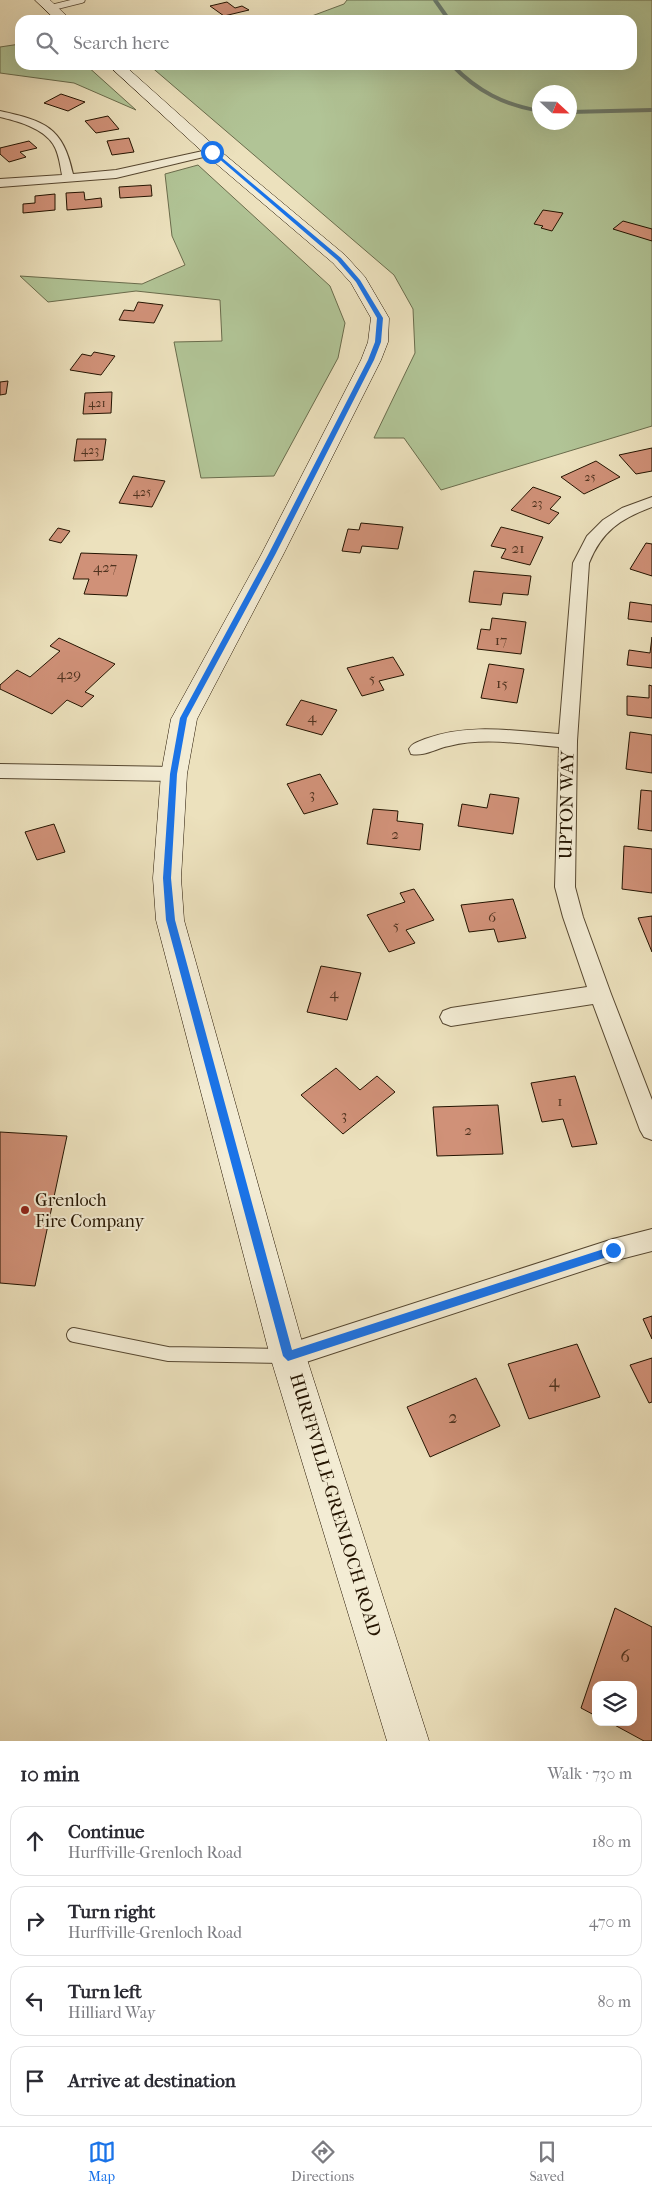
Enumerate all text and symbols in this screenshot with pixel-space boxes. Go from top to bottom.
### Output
search box [15,15,637,70]
icon: search [33,29,61,57]
text: Search here [73,32,169,54]
north arrow [532,85,577,130]
route start [201,141,224,164]
house number: 421 [88,396,106,410]
house number: 423 [81,443,99,457]
house number: 25 [584,470,596,484]
house number: 425 [133,485,151,499]
house number: 23 [531,496,543,510]
house number: 21 [511,539,525,557]
house number: 427 [93,558,117,576]
house number: 17 [495,631,507,649]
house number: 429 [57,665,81,683]
house number: 5 [369,669,375,687]
house number: 15 [496,674,508,692]
house number: 4 [308,708,318,726]
street label: UPTON WAY [556,750,578,860]
house number: 3 [309,785,315,803]
house number: 2 [391,825,399,843]
house number: 6 [488,908,497,926]
house number: 5 [393,916,399,934]
house number: 4 [330,984,340,1002]
house number: 1 [557,1092,563,1110]
house number: 3 [341,1106,347,1124]
house number: 2 [464,1121,472,1139]
place label: Grenloch Fire Company [35,1190,145,1232]
marker: Grenloch Fire Company [19,1204,31,1216]
route end [602,1239,625,1262]
street label: HURFFVILLE-GRENLOCH ROAD [285,1371,385,1639]
house number: 4 [549,1371,560,1392]
house number: 2 [448,1407,458,1428]
house number: 6 [620,1646,630,1667]
map controls [592,1681,637,1726]
button: layers [592,1681,637,1726]
text: 10 min [20,1762,79,1786]
text: Walk · 730 m [547,1764,632,1783]
text: Continue [68,1821,144,1843]
icon: ahead [21,1827,49,1855]
text: 180 m [592,1832,631,1851]
text: Hurffville-Grenloch Road [68,1843,242,1862]
text: Turn right [68,1901,155,1923]
icon: right [21,1907,49,1935]
text: 470 m [589,1912,631,1931]
text: Hurffville-Grenloch Road [68,1923,242,1942]
text: Turn left [68,1981,142,2003]
icon: left [21,1987,49,2015]
text: 80 m [597,1992,631,2011]
text: Hilliard Way [68,2003,155,2022]
icon: arrive [21,2067,49,2095]
text: Arrive at destination [68,2070,236,2092]
tab: Map [88,2138,116,2185]
tab: Directions [291,2138,354,2185]
tab: Saved [530,2138,564,2185]

